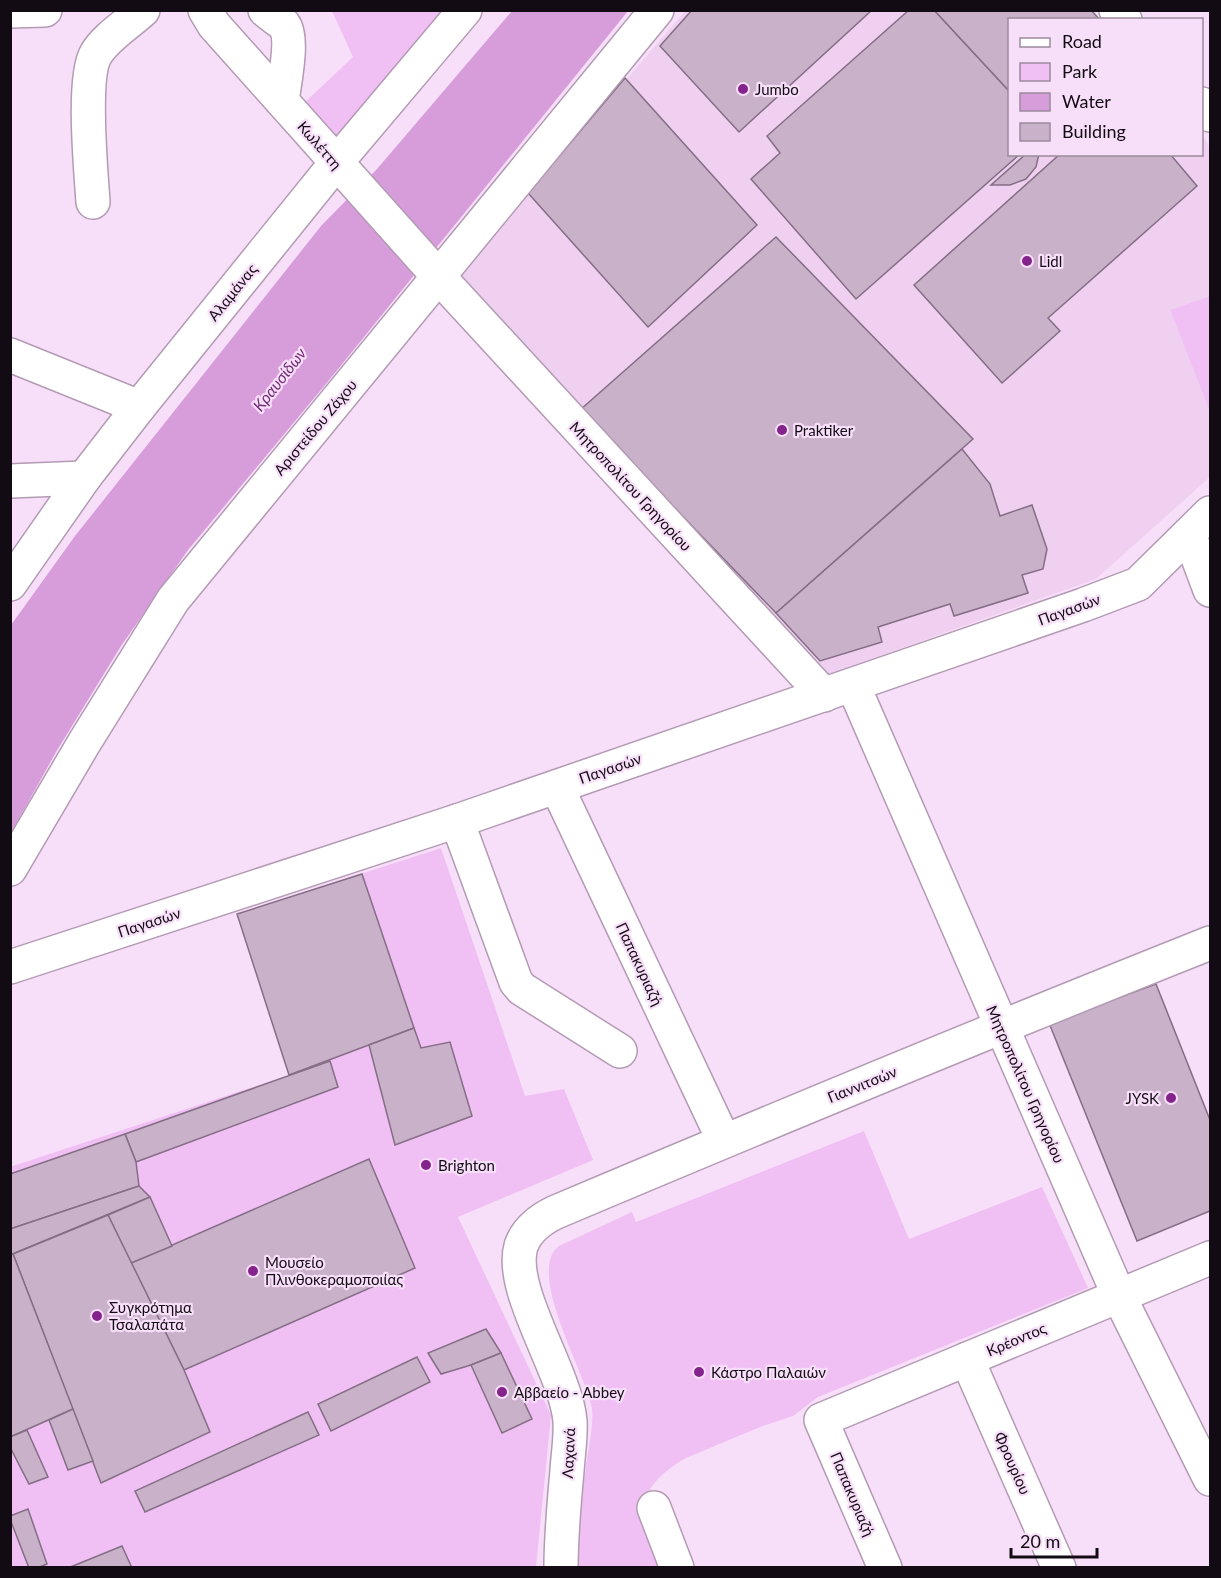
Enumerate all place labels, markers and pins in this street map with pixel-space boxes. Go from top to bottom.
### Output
place label: Jumbo [755,80,799,98]
marker: Jumbo [736,82,750,96]
place label: Lidl [1039,252,1062,270]
marker: Lidl [1020,254,1034,268]
place label: Praktiker [794,421,854,439]
marker: Praktiker [775,423,789,437]
place label: JYSK [1126,1089,1159,1107]
marker: JYSK [1164,1091,1178,1105]
place label: Brighton [438,1156,495,1174]
marker: Brighton [419,1158,433,1172]
place label: Μουσείο Πλινθοκεραμοποιίας [265,1253,403,1288]
marker: Μουσείο Πλινθοκεραμοποιίας [246,1264,260,1278]
place label: Συγκρότημα Τσαλαπάτα [109,1298,192,1333]
marker: Συγκρότημα Τσαλαπάτα [90,1309,104,1323]
place label: Κάστρο Παλαιών [711,1363,826,1381]
marker: Κάστρο Παλαιών [692,1365,706,1379]
place label: Αββαείο - Abbey [514,1383,625,1401]
marker: Αββαείο - Abbey [495,1385,509,1399]

